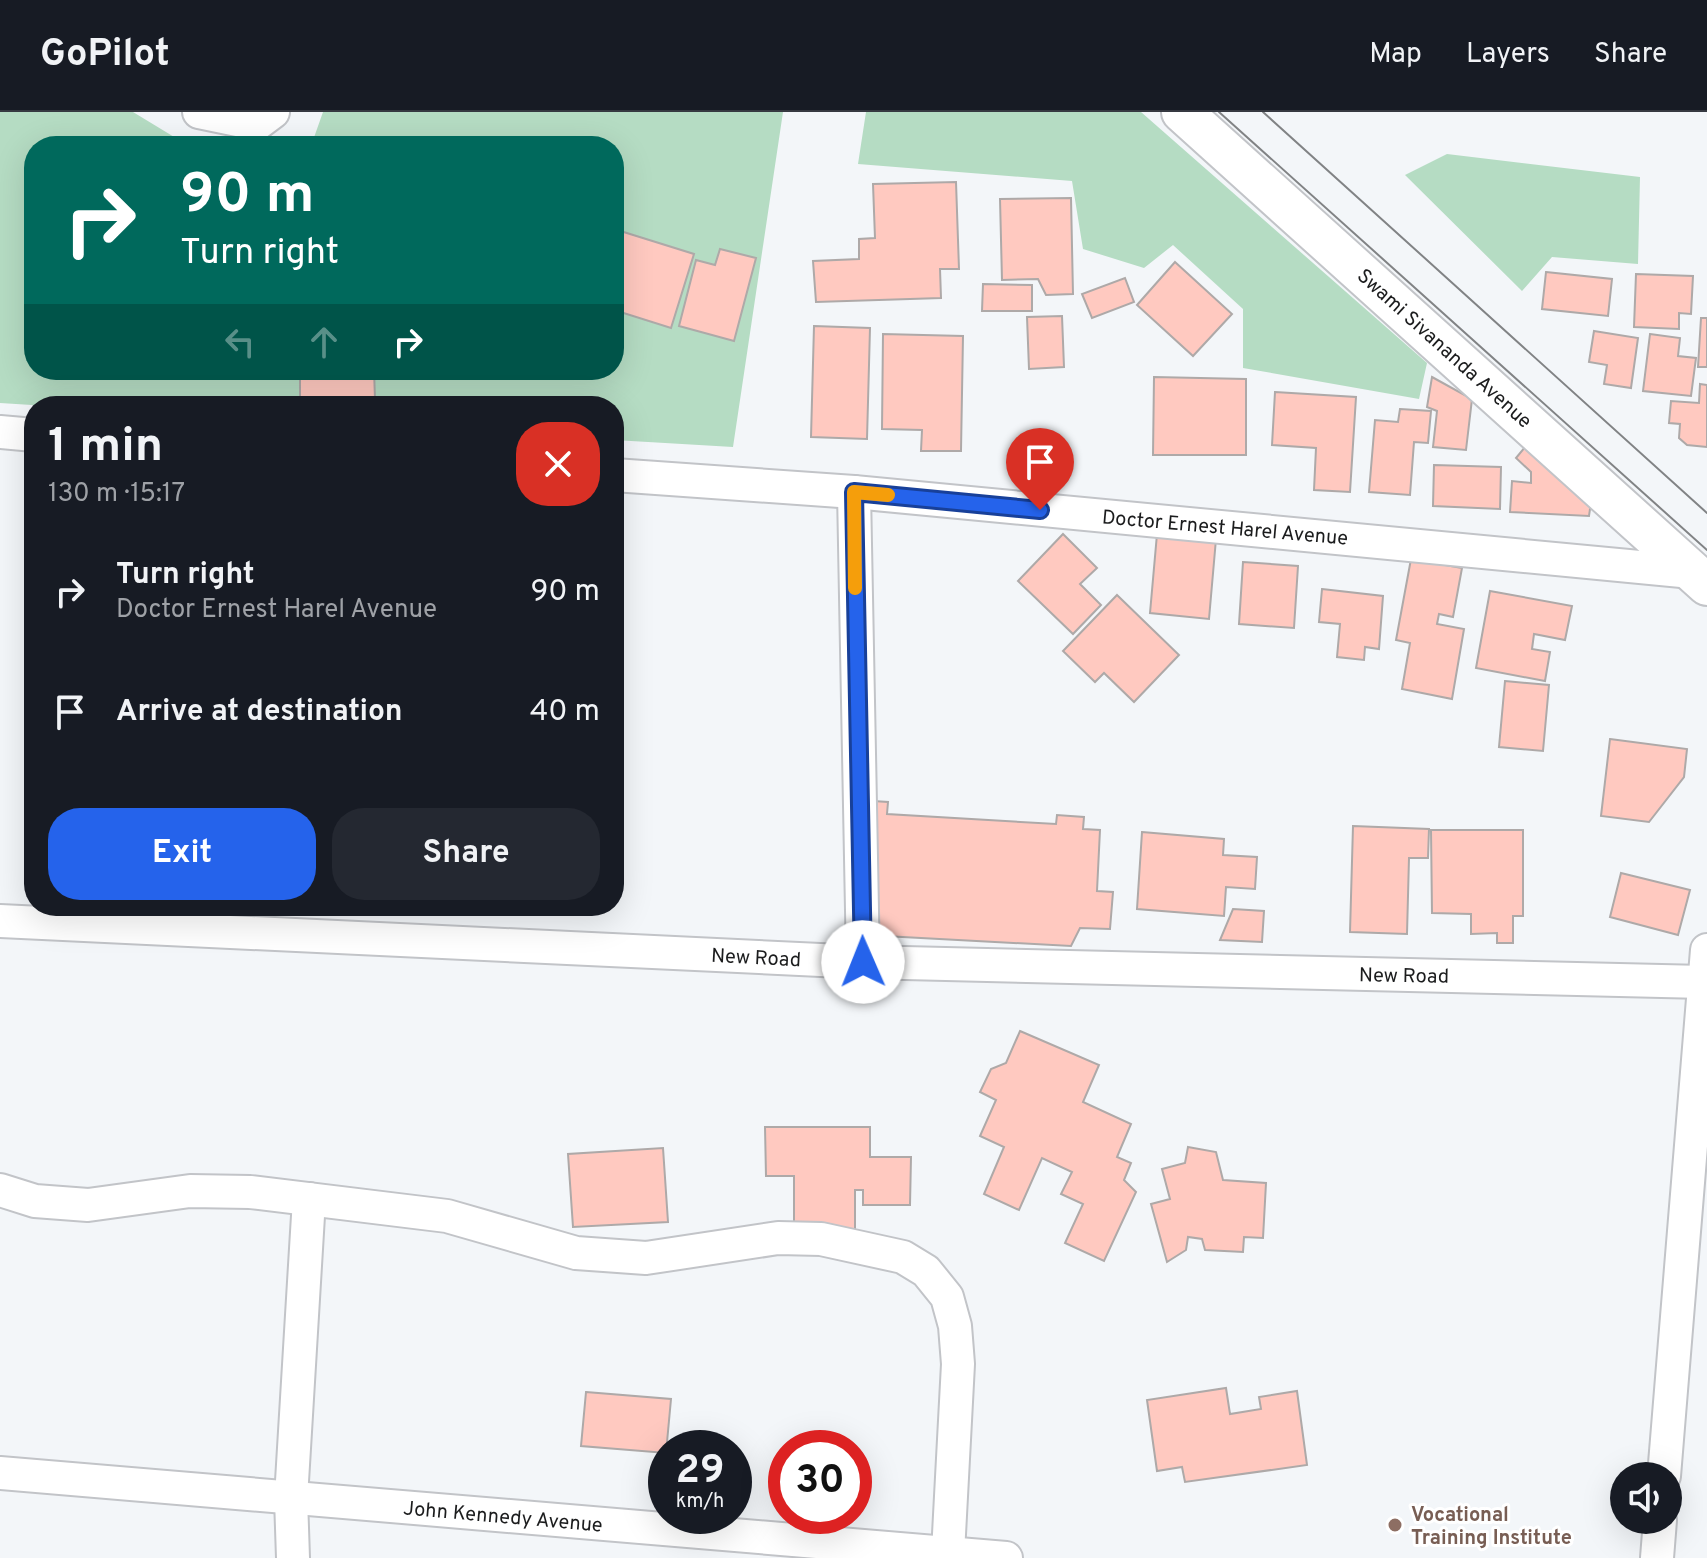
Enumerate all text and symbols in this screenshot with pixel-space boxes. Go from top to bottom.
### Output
text: GoPilot [40,31,170,80]
text: Map [1369,37,1422,73]
text: Layers [1466,37,1550,73]
text: Share [1594,37,1667,73]
text: 90 m [180,162,315,232]
icon: right [48,168,152,272]
text: Turn right [180,231,339,277]
street label: Swami Sivananda Avenue [1351,264,1537,435]
icon: left [218,320,262,364]
icon: ahead [302,320,346,364]
icon: right [386,320,430,364]
text: 1 min [48,418,163,478]
button: close [516,422,600,506]
pin [1006,428,1074,510]
icon: arrive [1018,440,1062,484]
text: 130 m · 15:17 [48,478,185,511]
street label: Doctor Ernest Harel Avenue [1101,505,1349,553]
text: Turn right [116,557,254,594]
icon: right [48,570,92,614]
text: 90 m [531,574,600,611]
text: Doctor Ernest Harel Avenue [116,594,437,627]
icon: arrive [48,690,92,734]
text: Arrive at destination [116,694,402,731]
text: 40 m [530,694,600,731]
button: Exit [48,808,316,900]
button: Share [332,808,600,900]
position arrow [821,920,905,1004]
street label: New Road [710,944,802,974]
street label: New Road [1359,963,1449,991]
speed limit sign: 30 [768,1430,872,1534]
text: 29 [675,1447,725,1497]
map controls [1610,1462,1682,1534]
button: sound [1610,1462,1682,1534]
text: km/h [676,1489,724,1515]
street label: John Kennedy Avenue [402,1496,604,1540]
place label: Vocational Training Institute [1411,1503,1572,1552]
marker: Vocational Training Institute [1386,1516,1404,1534]

